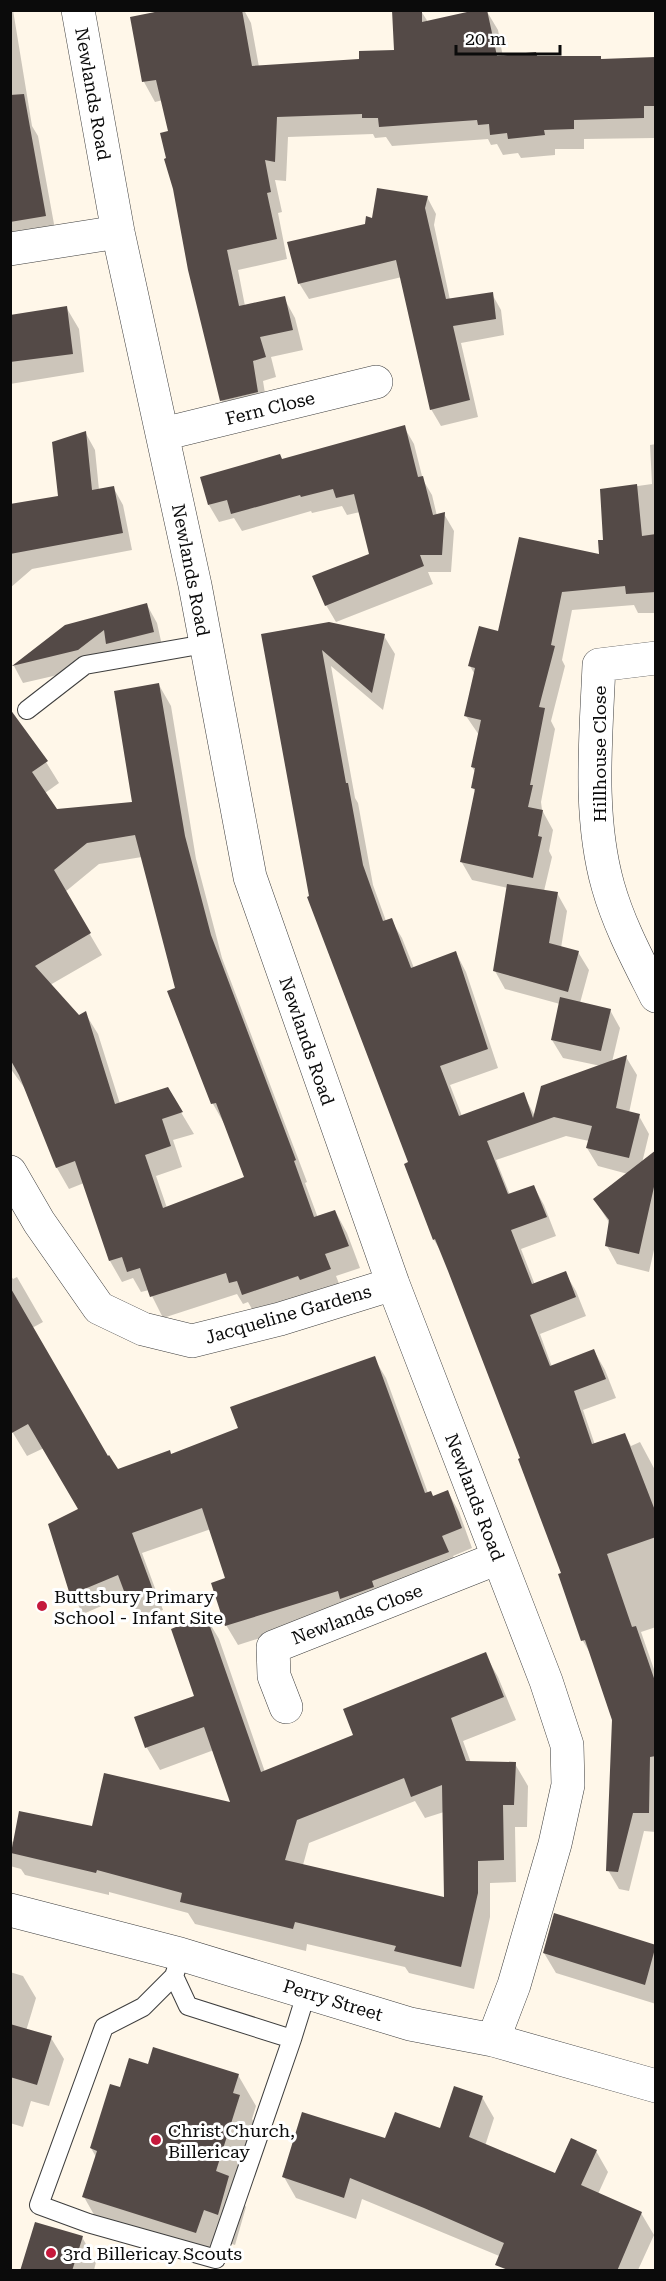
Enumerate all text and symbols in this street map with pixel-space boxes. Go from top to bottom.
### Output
scale bar [456,18,560,56]
street label: Newlands Road [71,26,115,163]
text: 20 m [465,28,506,49]
street label: Fern Close [223,387,317,429]
street label: Newlands Road [168,502,214,639]
street label: Hillhouse Close [589,686,610,822]
street label: Newlands Road [275,974,339,1108]
street label: Jacqueline Gardens [202,1280,374,1348]
street label: Newlands Road [441,1430,509,1564]
street label: Newlands Close [289,1579,425,1649]
place label: Buttsbury Primary School - Infant Site [54,1586,223,1628]
marker: Buttsbury Primary School - Infant Site [35,1599,49,1613]
street label: Perry Street [281,1975,386,2025]
place label: Christ Church, Billericay [168,2120,295,2162]
marker: Christ Church, Billericay [149,2133,163,2147]
place label: 3rd Billericay Scouts [63,2243,242,2264]
marker: 3rd Billericay Scouts [44,2246,58,2260]

